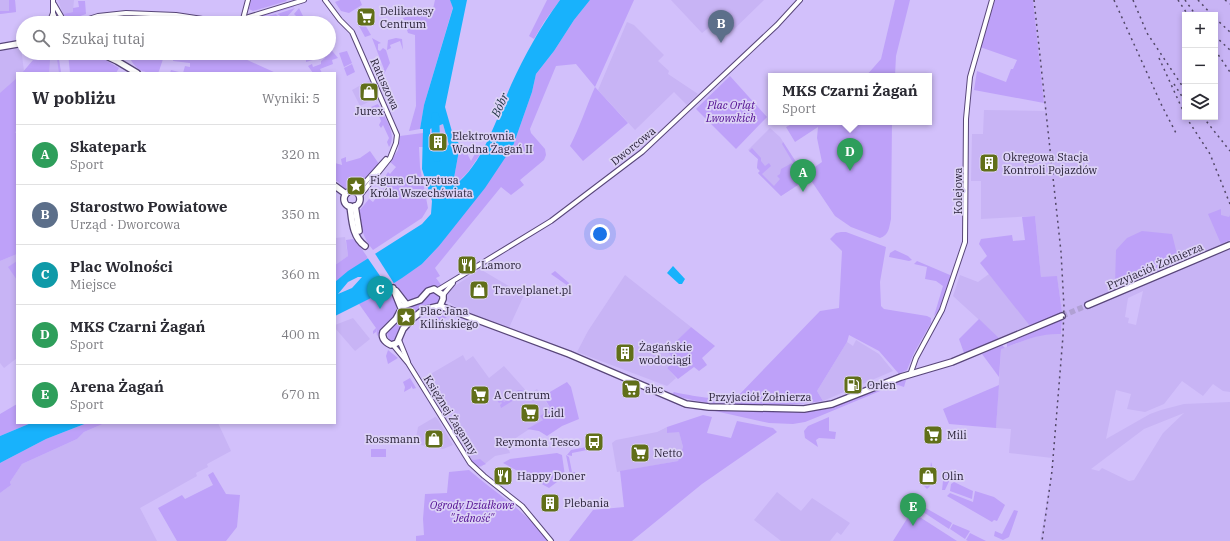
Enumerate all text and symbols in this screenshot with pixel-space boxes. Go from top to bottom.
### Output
place label: Delikatesy Centrum [380,4,434,31]
supermarket icon: Delikatesy Centrum [355,6,377,28]
pin: B [708,10,734,43]
map controls [1182,12,1218,120]
button: + [1182,12,1218,48]
search box [16,16,336,60]
icon: search [30,27,52,49]
text: Szukaj tutaj [62,29,145,48]
button: − [1182,48,1218,84]
street label: Ratuszowa [367,56,403,112]
popup [768,73,932,125]
shop icon: Jurex [358,81,380,103]
text: MKS Czarni Żagań [782,81,918,100]
button: layers [1182,84,1218,120]
text: W pobliżu [32,87,116,109]
text: Wyniki: 5 [262,90,320,107]
water label: Bóbr [487,90,512,120]
park label: Plac Orląt Lwowskich [705,98,756,125]
text: Sport [782,100,816,117]
place label: Jurex [355,104,383,118]
street label: Dworcowa [608,124,658,168]
place label: Elektrownia Wodna Żagań II [452,129,533,156]
building icon: Elektrownia Wodna Żagań II [427,131,449,153]
text: Skatepark [70,137,146,156]
pin: D [837,138,863,171]
text: A [40,146,50,163]
text: 320 m [281,146,320,163]
place label: Okręgowa Stacja Kontroli Pojazdów [1003,150,1098,177]
building icon: Okręgowa Stacja Kontroli Pojazdów [978,152,1000,174]
text: Sport [70,156,104,173]
pin: A [790,159,816,192]
street label: Kolejowa [951,168,965,214]
place label: Figura Chrystusa Króla Wszechświata [370,173,473,200]
place icon: Figura Chrystusa Króla Wszechświata [345,175,367,197]
text: Starostwo Powiatowe [70,197,228,216]
text: B [40,206,50,223]
text: 350 m [281,206,320,223]
text: Urząd · Dworcowa [70,216,180,233]
your location [590,224,610,244]
street label: Przyjaciół Żołnierza [1105,239,1205,293]
restaurant icon: Lamoro [456,254,478,276]
text: Plac Wolności [70,257,173,276]
place label: Lamoro [481,258,521,272]
text: C [41,266,49,283]
text: 360 m [281,266,320,283]
text: Miejsce [70,276,116,293]
pin: C [367,276,393,309]
shop icon: Travelplanet.pl [468,279,490,301]
place label: Travelplanet.pl [493,283,571,297]
place label: Plac Jana Kilińskiego [420,304,478,331]
place icon: Plac Jana Kilińskiego [395,306,417,328]
text: MKS Czarni Żagań [70,317,205,336]
text: D [40,326,50,343]
text: 400 m [281,326,320,343]
text: Sport [70,336,104,353]
place label: Żagańskie wodociągi [639,340,692,367]
building icon: Żagańskie wodociągi [614,342,636,364]
street label: Księżnej Żaganny [421,372,481,458]
fuel station icon: Orlen [842,374,864,396]
text: Arena Żagań [70,377,164,396]
supermarket icon: abc [620,378,642,400]
place label: Orlen [867,378,896,392]
place label: abc [645,382,664,396]
supermarket icon: A Centrum [469,384,491,406]
text: E [41,386,49,403]
text: 670 m [281,386,320,403]
place label: A Centrum [494,388,551,402]
street label: Przyjaciół Żołnierza [708,390,812,404]
text: Sport [70,396,104,413]
supermarket icon: Lidl [519,402,541,424]
place label: Lidl [544,406,564,420]
supermarket icon: Mili [922,424,944,446]
shop icon: Rossmann [423,428,445,450]
place label: Mili [947,428,967,442]
bus stop icon: Reymonta Tesco [583,431,605,453]
place label: Rossmann [365,432,420,446]
place label: Reymonta Tesco [495,435,580,449]
supermarket icon: Netto [629,442,651,464]
place label: Netto [654,446,682,460]
restaurant icon: Happy Doner [492,465,514,487]
shop icon: Olin [917,465,939,487]
place label: Happy Doner [517,469,585,483]
place label: Olin [942,469,964,483]
building icon: Plebania [539,492,561,514]
pin: E [900,493,926,526]
place label: Plebania [564,496,609,510]
park label: Ogrody Działkowe "Jedność" [430,498,514,525]

